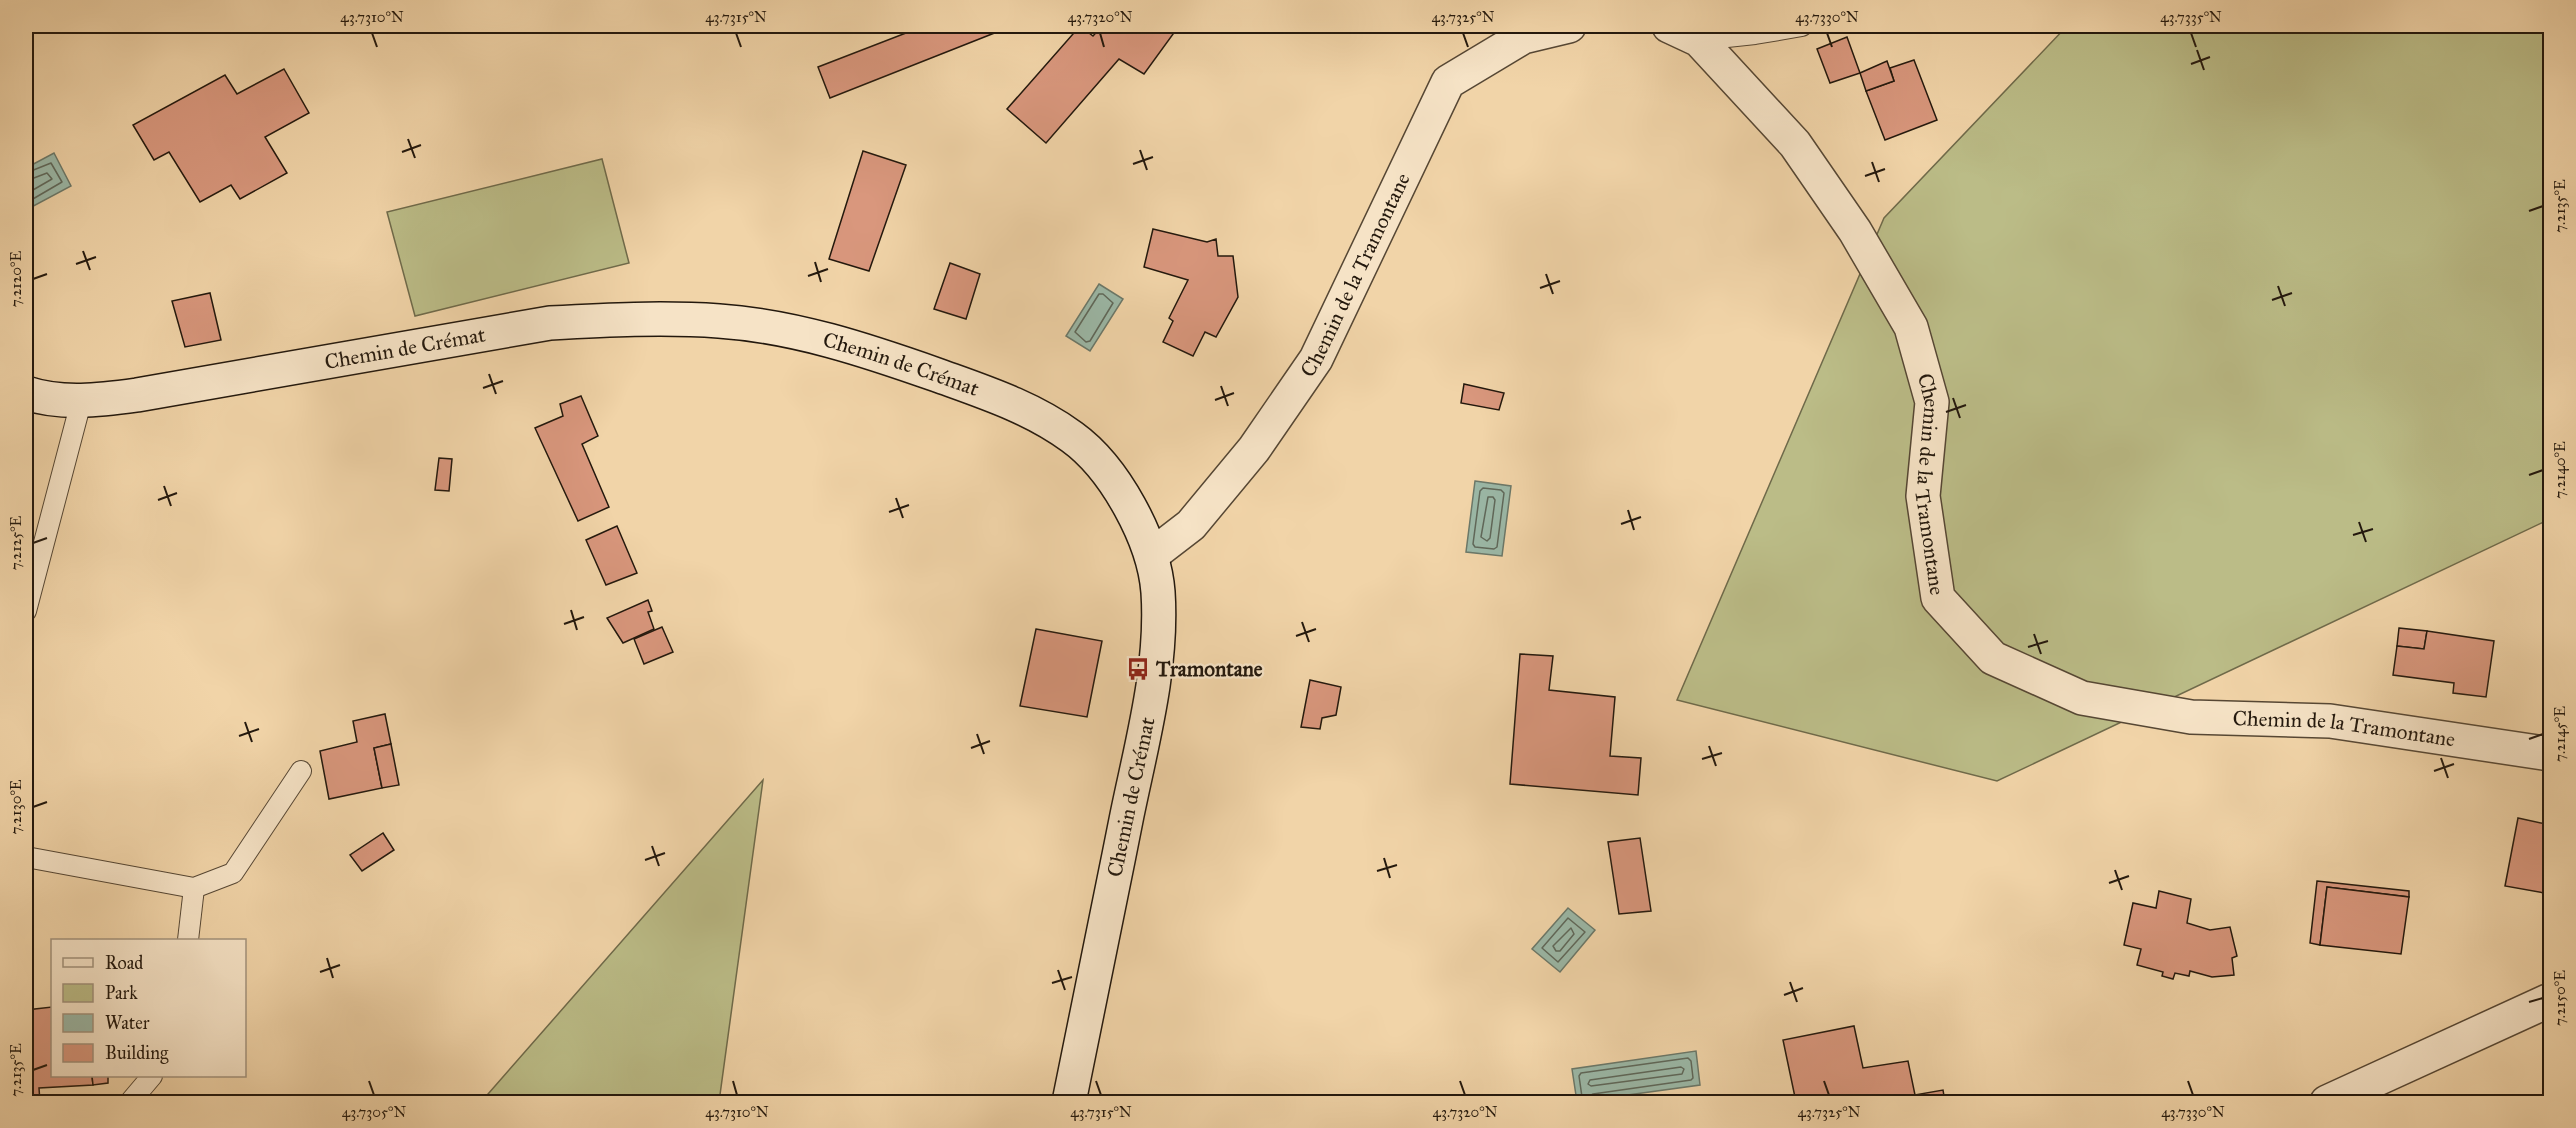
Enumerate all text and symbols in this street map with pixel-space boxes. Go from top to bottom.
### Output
text: 43.7310°N [340,8,404,26]
text: 43.7315°N [705,8,767,26]
text: 43.7320°N [1068,8,1133,26]
text: 43.7325°N [1432,8,1495,26]
text: 43.7330°N [1795,8,1859,26]
text: 43.7335°N [2160,8,2222,26]
street label: Chemin de la Tramontane [1294,168,1416,382]
text: 7.2135°E [2551,179,2569,233]
text: 7.2120°E [7,250,25,307]
street label: Chemin de Crémat [323,321,488,375]
street label: Chemin de Crémat [820,326,983,402]
street label: Chemin de la Tramontane [1909,370,1950,597]
text: 7.2140°E [2551,441,2569,499]
text: 7.2125°E [7,515,25,570]
bus stop icon: Tramontane [1125,656,1151,682]
place label: Tramontane [1155,656,1263,682]
street label: Chemin de la Tramontane [2232,705,2457,753]
text: 7.2145°E [2551,706,2569,762]
street label: Chemin de Crémat [1101,714,1161,879]
text: 7.2130°E [7,779,25,835]
legend [51,939,246,1077]
text: Road [105,952,143,974]
text: 7.2150°E [2551,970,2569,1026]
text: Park [105,982,138,1004]
text: Water [105,1012,150,1034]
text: Building [105,1042,169,1065]
text: 7.2135°E [7,1043,25,1097]
text: 43.7305°N [342,1103,406,1121]
text: 43.7310°N [705,1103,769,1121]
text: 43.7315°N [1070,1103,1132,1121]
text: 43.7320°N [1433,1103,1498,1121]
text: 43.7325°N [1798,1103,1861,1121]
text: 43.7330°N [2161,1103,2225,1121]

